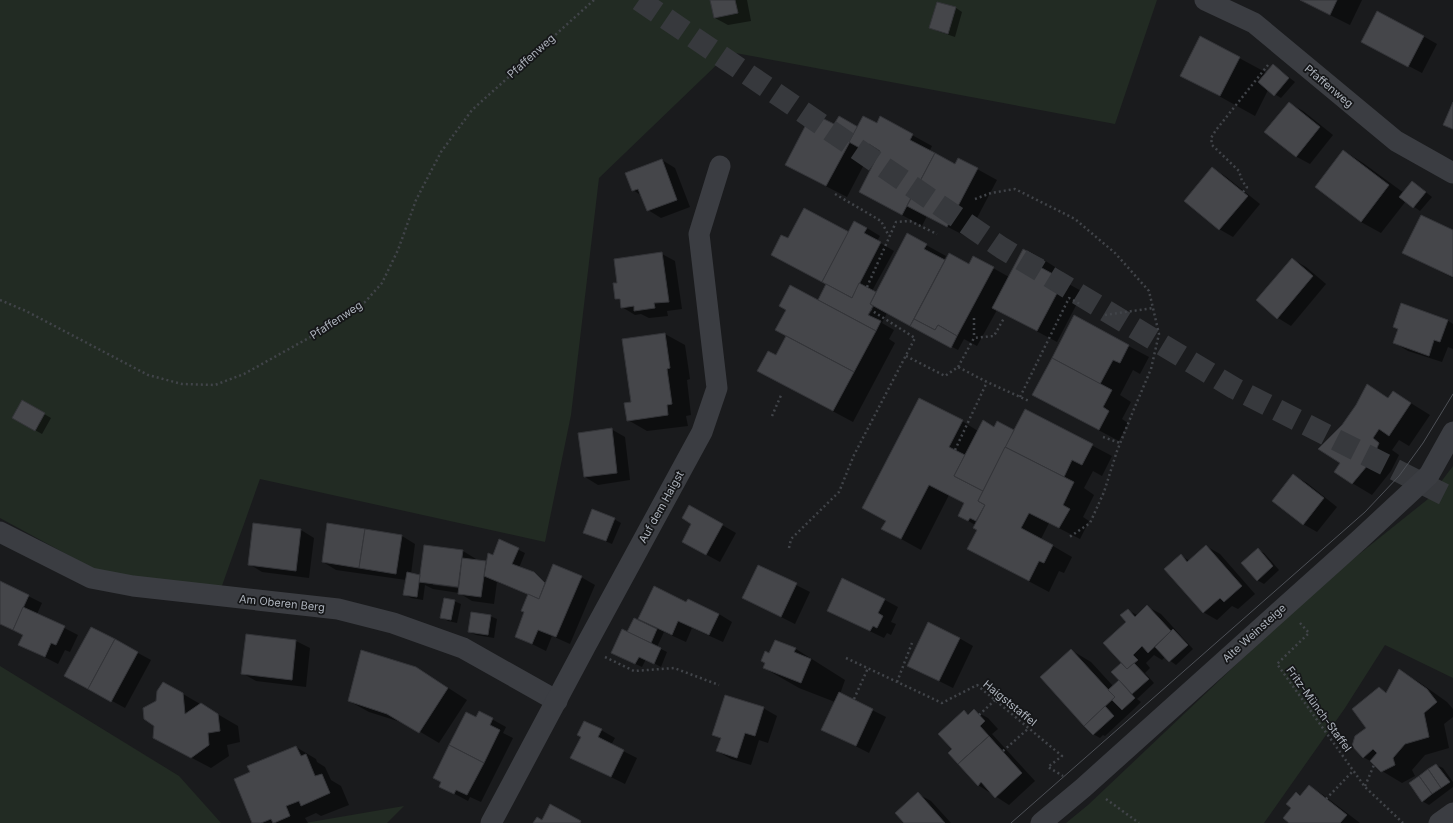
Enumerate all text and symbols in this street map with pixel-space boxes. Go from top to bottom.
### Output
street label: Pfaffenweg [504,31,558,81]
street label: Pfaffenweg [1302,62,1356,110]
street label: Pfaffenweg [307,298,365,342]
street label: Auf dem Haigst [635,468,687,546]
street label: Am Oberen Berg [238,592,326,614]
street label: Alte Weinsteige [1219,601,1289,665]
street label: Fritz-Münch-Staffel [1283,664,1355,754]
street label: Haigststaffel [980,677,1040,729]

